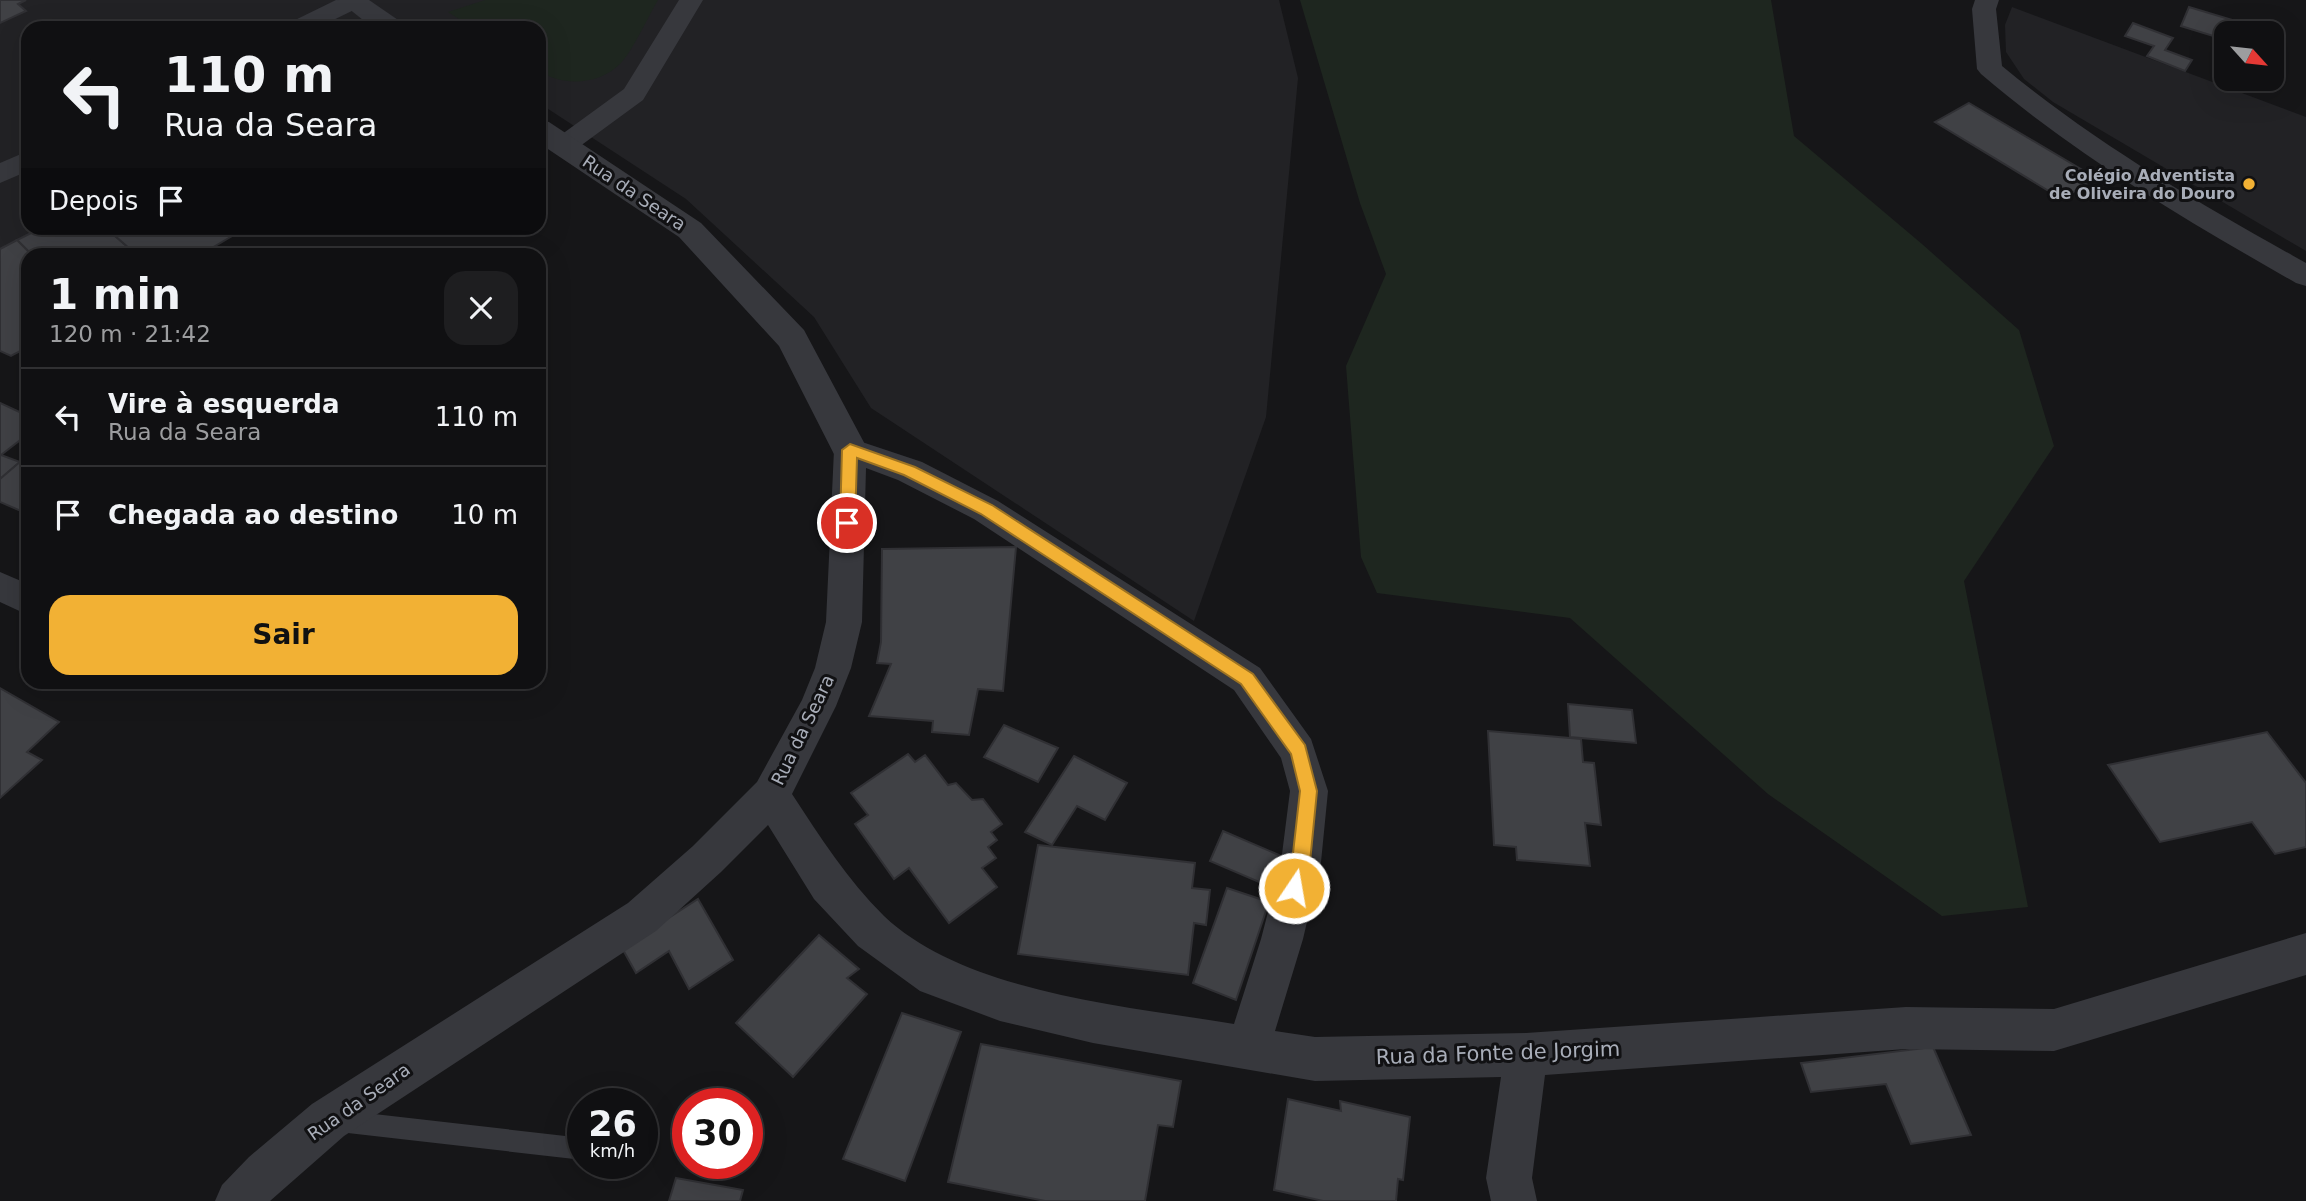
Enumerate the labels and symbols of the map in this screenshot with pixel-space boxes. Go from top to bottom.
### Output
north arrow [2214,21,2284,91]
street label: Rua da Seara [579,150,690,235]
place label: Colégio Adventista de Oliveira do Douro [2049,166,2235,203]
marker: Colégio Adventista de Oliveira do Douro [2241,176,2257,192]
pin [817,493,877,553]
street label: Rua da Seara [767,671,838,788]
position arrow [1257,851,1331,925]
street label: Rua da Fonte de Jorgim [1375,1037,1621,1069]
street label: Rua da Seara [304,1059,414,1145]
speed limit sign: 30 [672,1088,763,1179]

